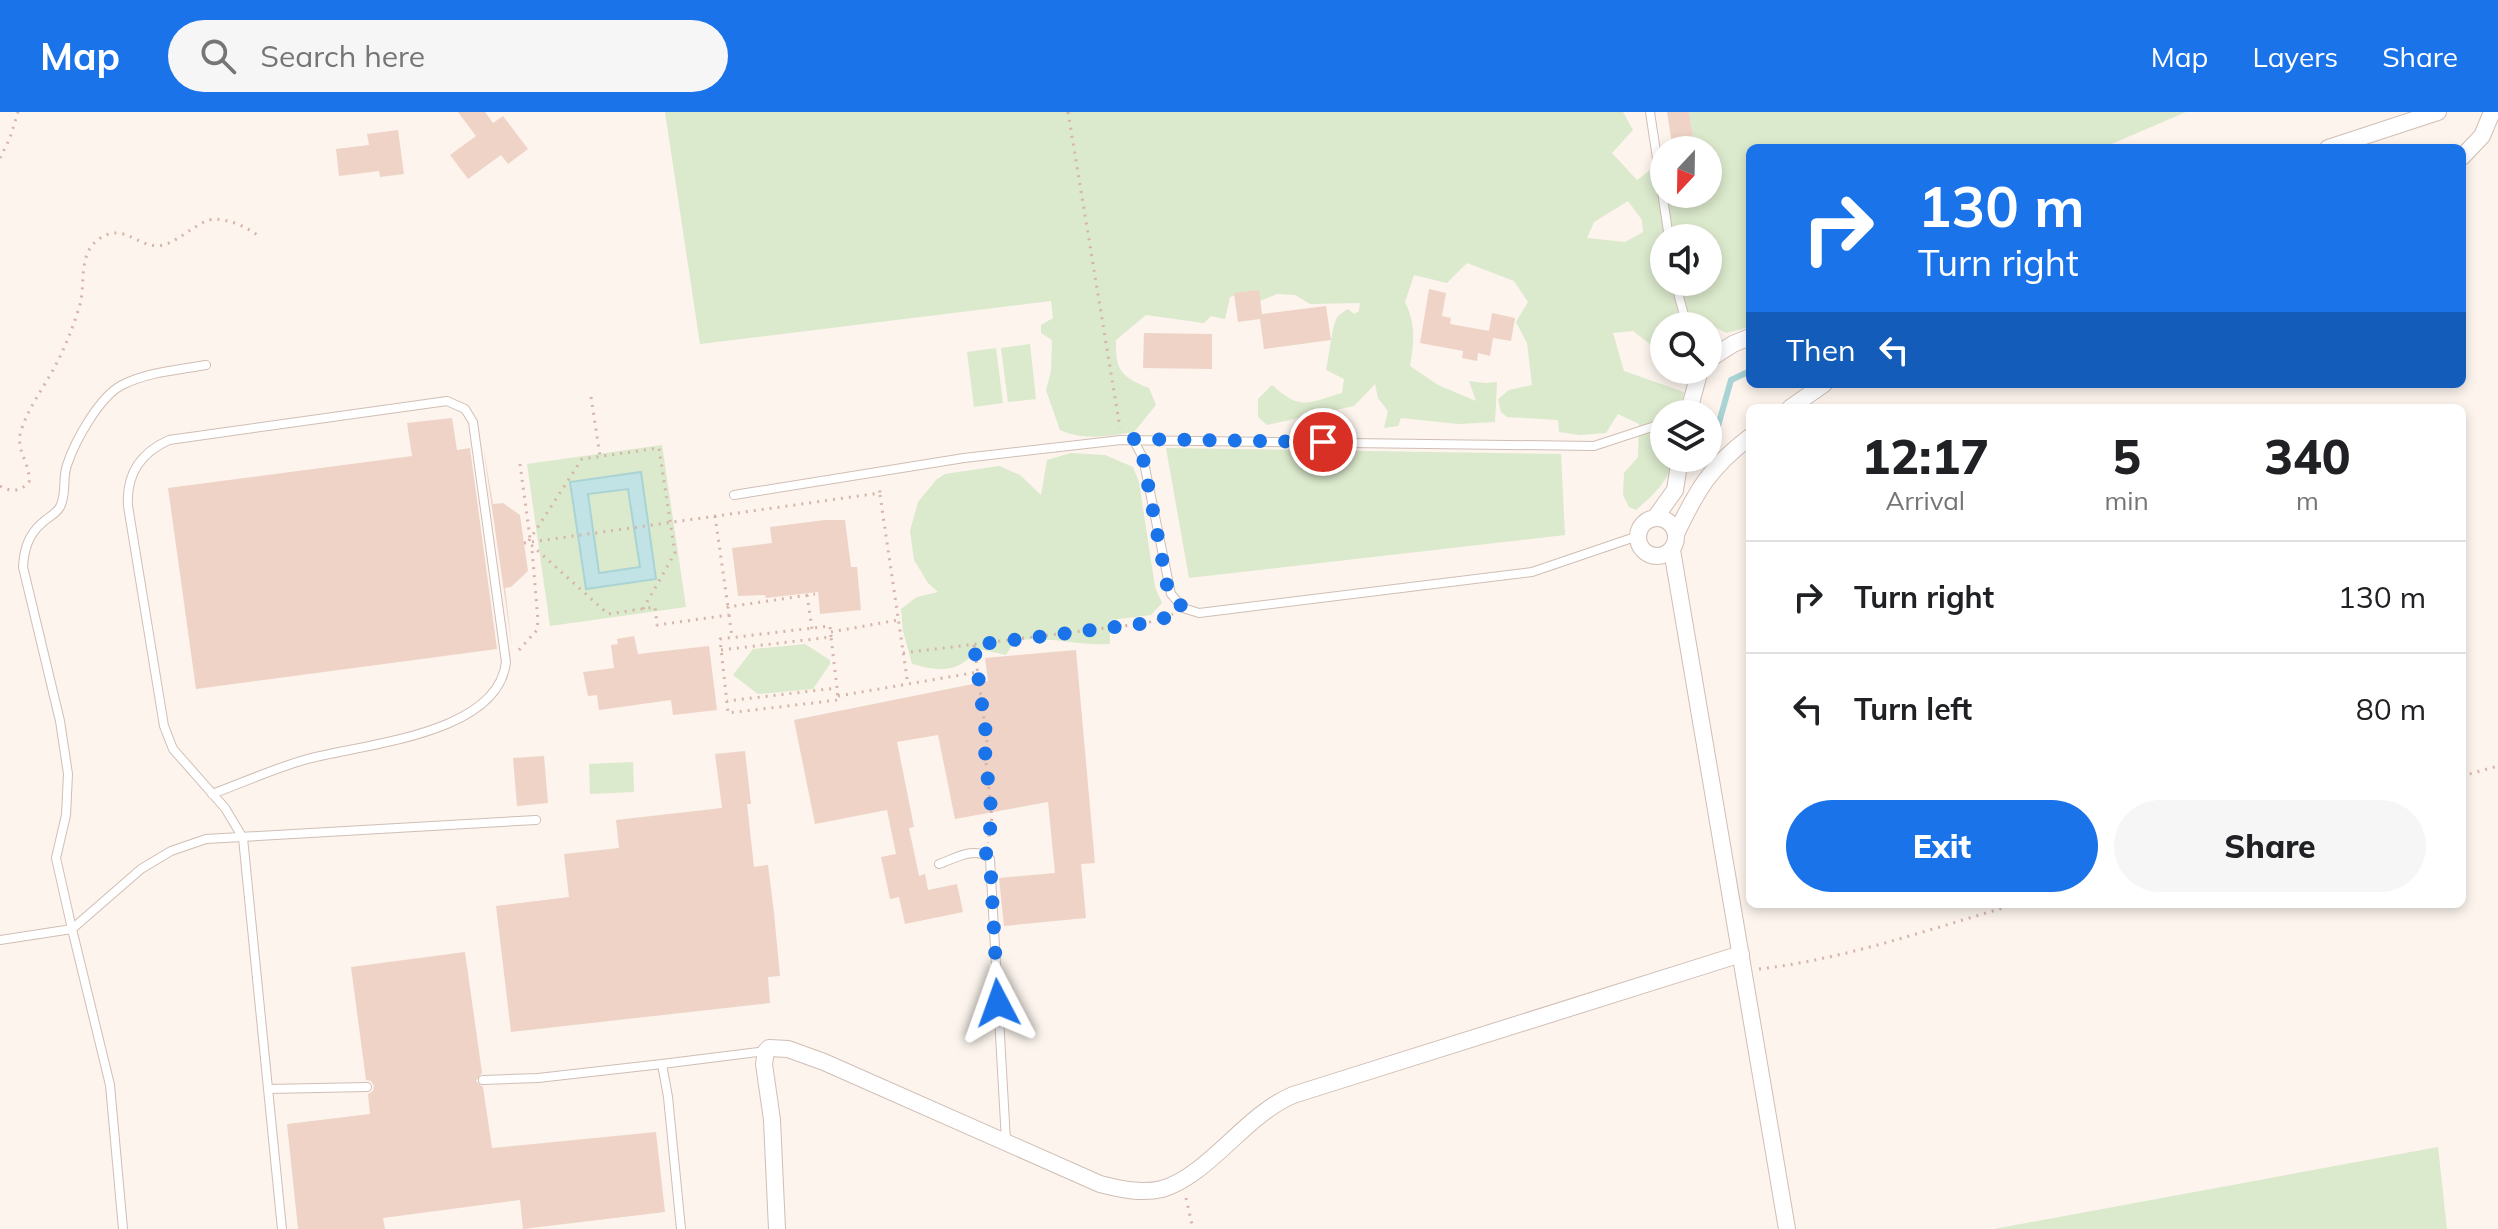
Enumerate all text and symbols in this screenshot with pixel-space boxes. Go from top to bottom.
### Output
search box [168,20,728,92]
text: Map [40,32,120,80]
icon: search [196,34,240,78]
text: Search here [260,37,425,75]
text: Map [2151,39,2208,74]
text: Layers [2252,39,2338,74]
text: Share [2382,39,2458,74]
north arrow [1650,136,1722,208]
map controls [1650,136,1722,472]
text: 130 m [1918,171,2085,241]
icon: right [1786,176,1890,280]
button: sound [1650,224,1722,296]
text: Turn right [1918,240,2079,285]
button: search [1650,312,1722,384]
icon: left [1872,328,1916,372]
text: Then [1786,331,1856,369]
button: layers [1650,400,1722,472]
pin [1289,408,1357,476]
icon: arrive [1301,420,1345,464]
text: 12:17 [1861,426,1989,486]
text: 5 [2112,426,2141,486]
text: 340 [2264,426,2351,486]
text: Arrival [1885,484,1965,517]
text: min [2105,484,2149,517]
text: m [2296,484,2319,517]
icon: right [1786,575,1830,619]
text: Turn right [1854,578,1994,616]
text: 130 m [2338,578,2426,616]
icon: left [1786,687,1830,731]
text: Turn left [1854,690,1972,728]
text: 80 m [2356,690,2426,728]
button: Exit [1786,800,2098,892]
button: Share [2114,800,2426,892]
position arrow [956,961,1040,1045]

